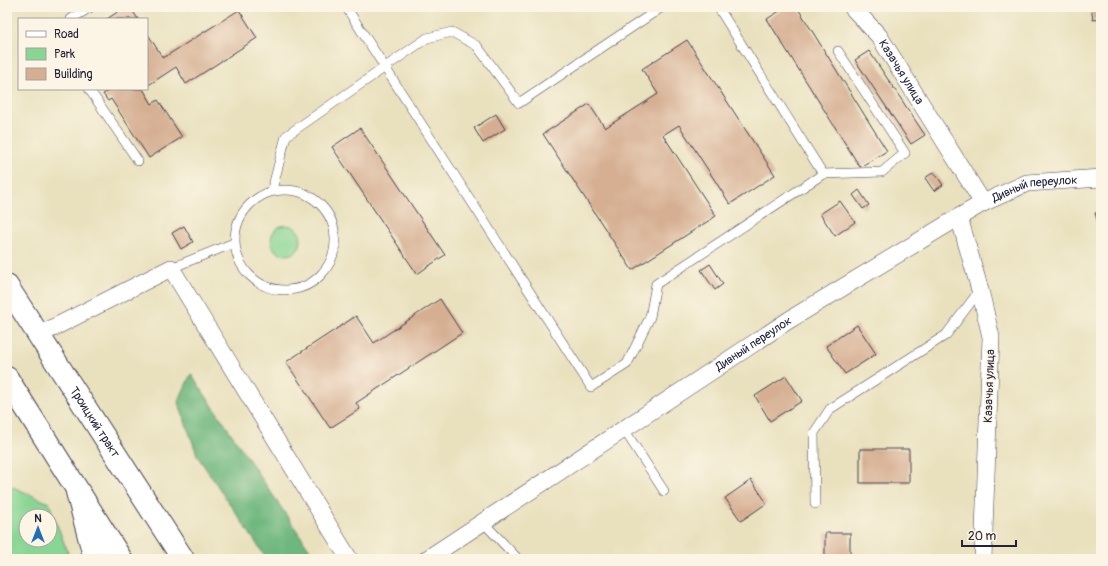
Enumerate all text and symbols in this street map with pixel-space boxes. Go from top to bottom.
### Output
legend [18,18,148,90]
text: Road [54,27,79,42]
street label: Казачья улица [875,37,927,108]
text: Park [54,47,75,62]
text: Building [54,67,93,82]
street label: Дивный переулок [989,173,1078,206]
street label: Дивный переулок [712,313,795,375]
street label: Казачья улица [981,349,998,423]
street label: Троицкий тракт [66,384,123,461]
north arrow [18,508,58,548]
text: N [34,512,42,525]
scale bar [962,522,1016,548]
text: 20 m [968,529,997,544]

